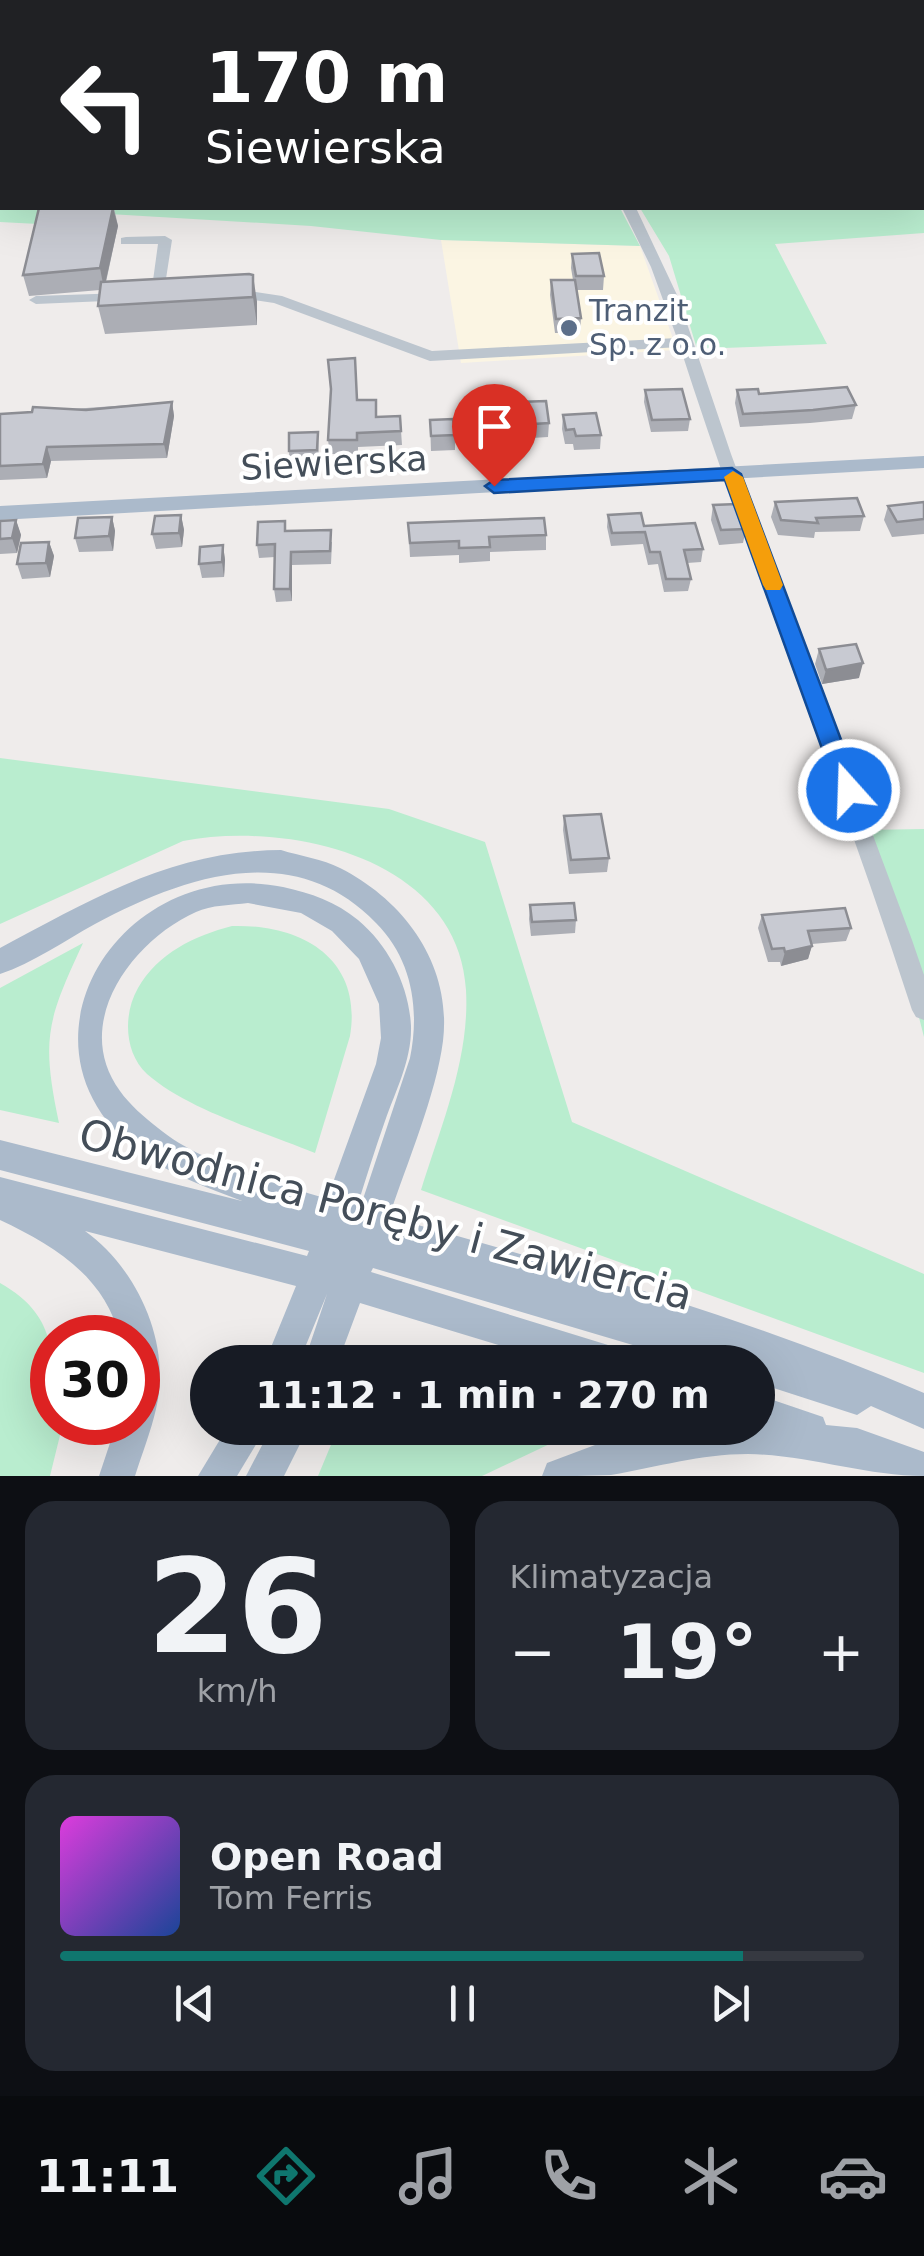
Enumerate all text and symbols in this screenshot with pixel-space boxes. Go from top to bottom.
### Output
text: 170 m [205,37,448,119]
icon: left [40,40,170,170]
text: Siewierska [205,121,446,174]
place label: Tranzit Sp. z o.o. [588,293,726,362]
marker: Tranzit Sp. z o.o. [558,317,580,339]
pin [452,384,537,487]
icon: arrive [467,399,522,454]
street label: Siewierska [240,438,428,488]
position arrow [797,738,901,842]
street label: Obwodnica Poręby i Zawiercia [74,1109,698,1320]
speed limit sign: 30 [30,1315,160,1445]
text: 11:12 · 1 min · 270 m [255,1373,710,1417]
text: 26 [147,1531,328,1683]
text: Klimatyzacja [510,1558,713,1596]
text: 19° [616,1608,758,1696]
text: − [510,1620,556,1684]
text: + [818,1620,864,1684]
text: km/h [197,1672,278,1710]
text: Open Road [210,1835,444,1879]
text: Tom Ferris [210,1879,373,1917]
icon: previous [167,1976,222,2031]
icon: pause [435,1976,490,2031]
icon: next [703,1976,758,2031]
icon: directions [251,2141,321,2211]
icon: music [393,2141,463,2211]
icon: phone [534,2141,604,2211]
icon: climate [676,2141,746,2211]
icon: car [818,2141,888,2211]
text: 11:11 [36,2150,179,2203]

